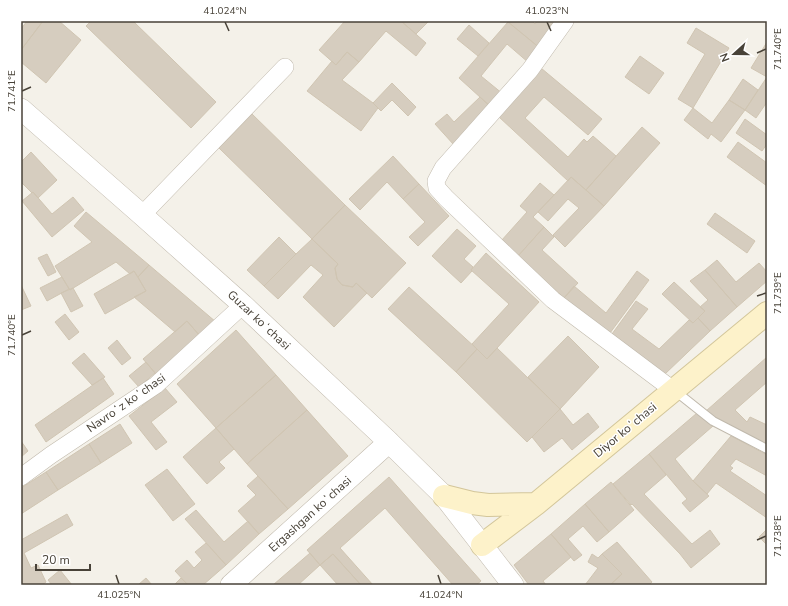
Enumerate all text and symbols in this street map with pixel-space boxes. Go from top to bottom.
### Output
text: 41.024°N [203,4,247,18]
text: 41.023°N [525,4,569,18]
text: 71.740°E [771,28,785,70]
north arrow [714,34,754,74]
text: N [717,51,734,64]
text: 71.741°E [5,70,19,112]
text: 71.739°E [771,272,785,314]
street label: Guzar koʻchasi [224,287,294,353]
text: 71.740°E [5,314,19,356]
street label: Navroʻz koʻchasi [83,370,169,436]
street label: Diyor koʻchasi [590,399,660,461]
street label: Ergashgan koʻchasi [265,472,355,556]
text: 71.738°E [771,515,785,557]
scale bar [36,546,90,572]
text: 20 m [42,552,70,568]
text: 41.025°N [97,588,141,602]
text: 41.024°N [419,588,463,602]

